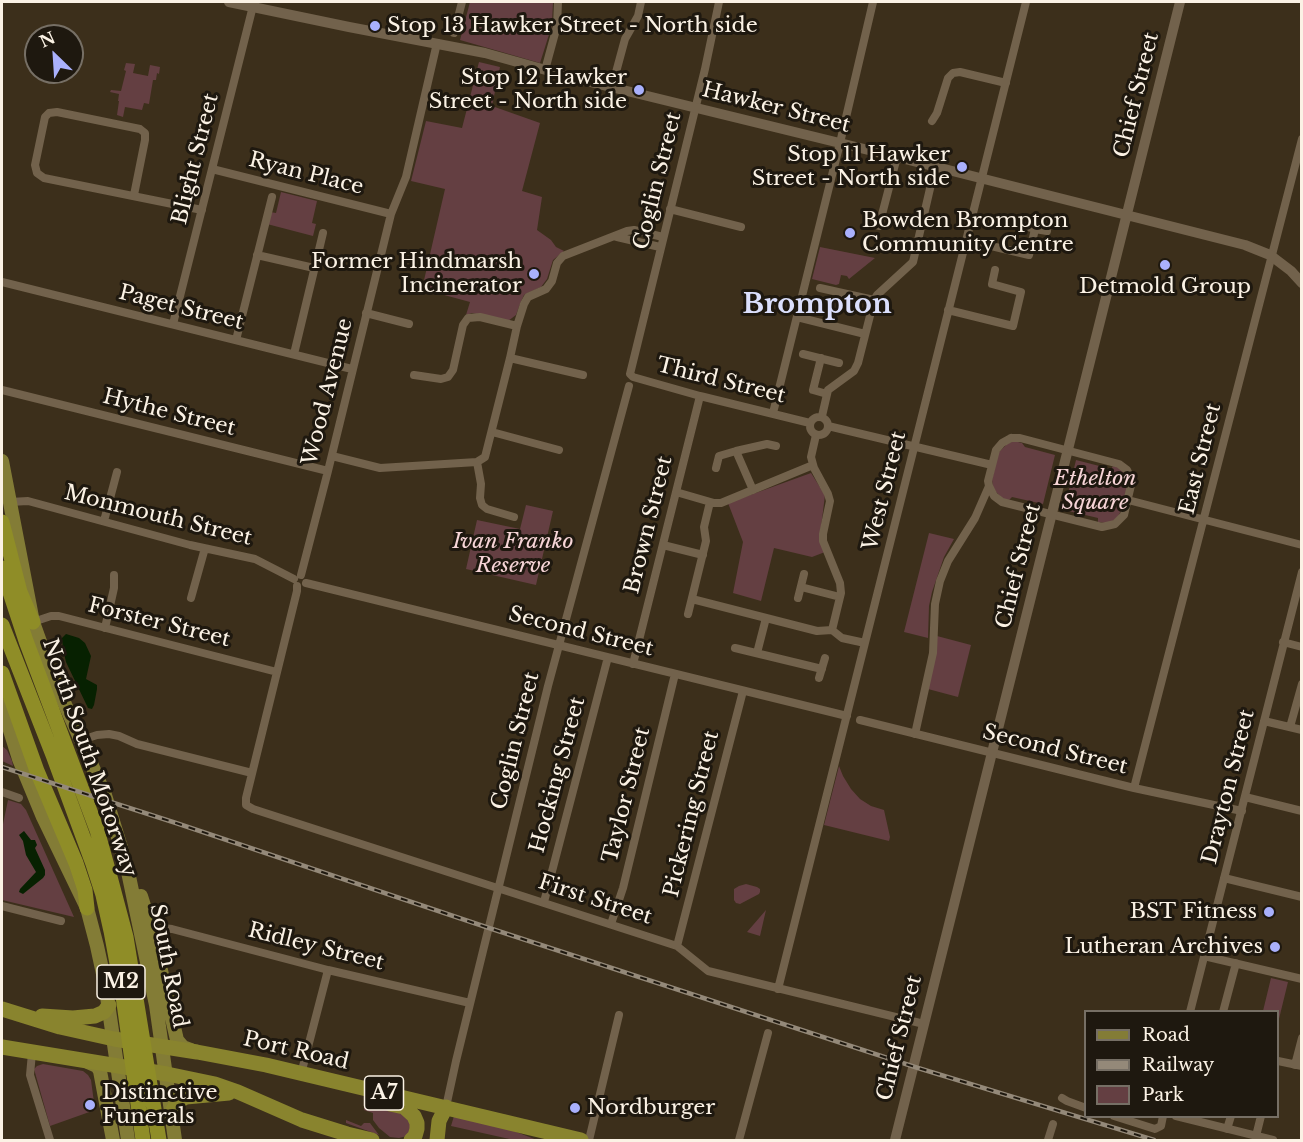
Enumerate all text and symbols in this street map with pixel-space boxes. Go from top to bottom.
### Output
place label: Stop 13 Hawker Street - North side [387,13,758,39]
marker: Stop 13 Hawker Street - North side [368,19,382,33]
north arrow [24,24,84,84]
text: N [36,27,58,52]
street label: Chief Street [1109,30,1165,160]
place label: Stop 12 Hawker Street - North side [429,65,627,115]
street label: Hawker Street [699,77,853,139]
marker: Stop 12 Hawker Street - North side [632,83,646,97]
street label: Blight Street [168,91,224,227]
street label: Coglin Street [629,110,687,252]
place label: Stop 11 Hawker Street - North side [752,142,950,192]
street label: Ryan Place [246,148,366,200]
marker: Stop 11 Hawker Street - North side [955,160,969,174]
place label: Bowden Brompton Community Centre [862,208,1074,258]
marker: Bowden Brompton Community Centre [843,226,857,240]
place label: Former Hindmarsh Incinerator [311,249,522,299]
marker: Detmold Group [1158,258,1172,272]
marker: Former Hindmarsh Incinerator [527,267,541,281]
place label: Detmold Group [1079,274,1251,300]
street label: Paget Street [116,280,246,336]
district label: Brompton [742,289,892,321]
street label: Wood Avenue [298,316,358,468]
street label: Third Street [654,353,788,409]
street label: Hythe Street [100,384,238,442]
street label: East Street [1175,401,1227,517]
street label: West Street [858,429,912,553]
street label: Brown Street [620,454,678,596]
park label: Ethelton Square [1054,466,1136,516]
street label: Monmouth Street [62,480,254,552]
street label: Chief Street [991,501,1047,631]
park label: Ivan Franko Reserve [453,529,573,579]
street label: Forster Street [85,593,233,653]
street label: Second Street [506,602,656,662]
street label: North South Motorway [36,636,142,880]
street label: Coglin Street [487,670,545,812]
street label: Hocking Street [525,694,591,856]
street label: Drayton Street [1198,707,1260,867]
street label: Second Street [980,720,1130,780]
street label: Taylor Street [598,725,656,865]
street label: Pickering Street [659,728,725,900]
street label: First Street [535,870,655,930]
place label: BST Fitness [1130,899,1257,925]
street label: South Road [144,902,192,1030]
marker: BST Fitness [1262,905,1276,919]
street label: Ridley Street [245,918,387,976]
place label: Lutheran Archives [1064,934,1263,960]
marker: Lutheran Archives [1268,940,1282,954]
road number: M2 [97,965,145,999]
street label: Chief Street [872,973,928,1103]
legend [1084,1010,1279,1118]
text: Road [1142,1024,1190,1046]
street label: Port Road [241,1027,351,1075]
text: Railway [1142,1054,1214,1076]
road number: A7 [364,1076,404,1110]
place label: Distinctive Funerals [102,1080,217,1130]
text: Park [1142,1084,1184,1106]
place label: Nordburger [587,1095,715,1121]
marker: Distinctive Funerals [83,1098,97,1112]
marker: Nordburger [568,1101,582,1115]

